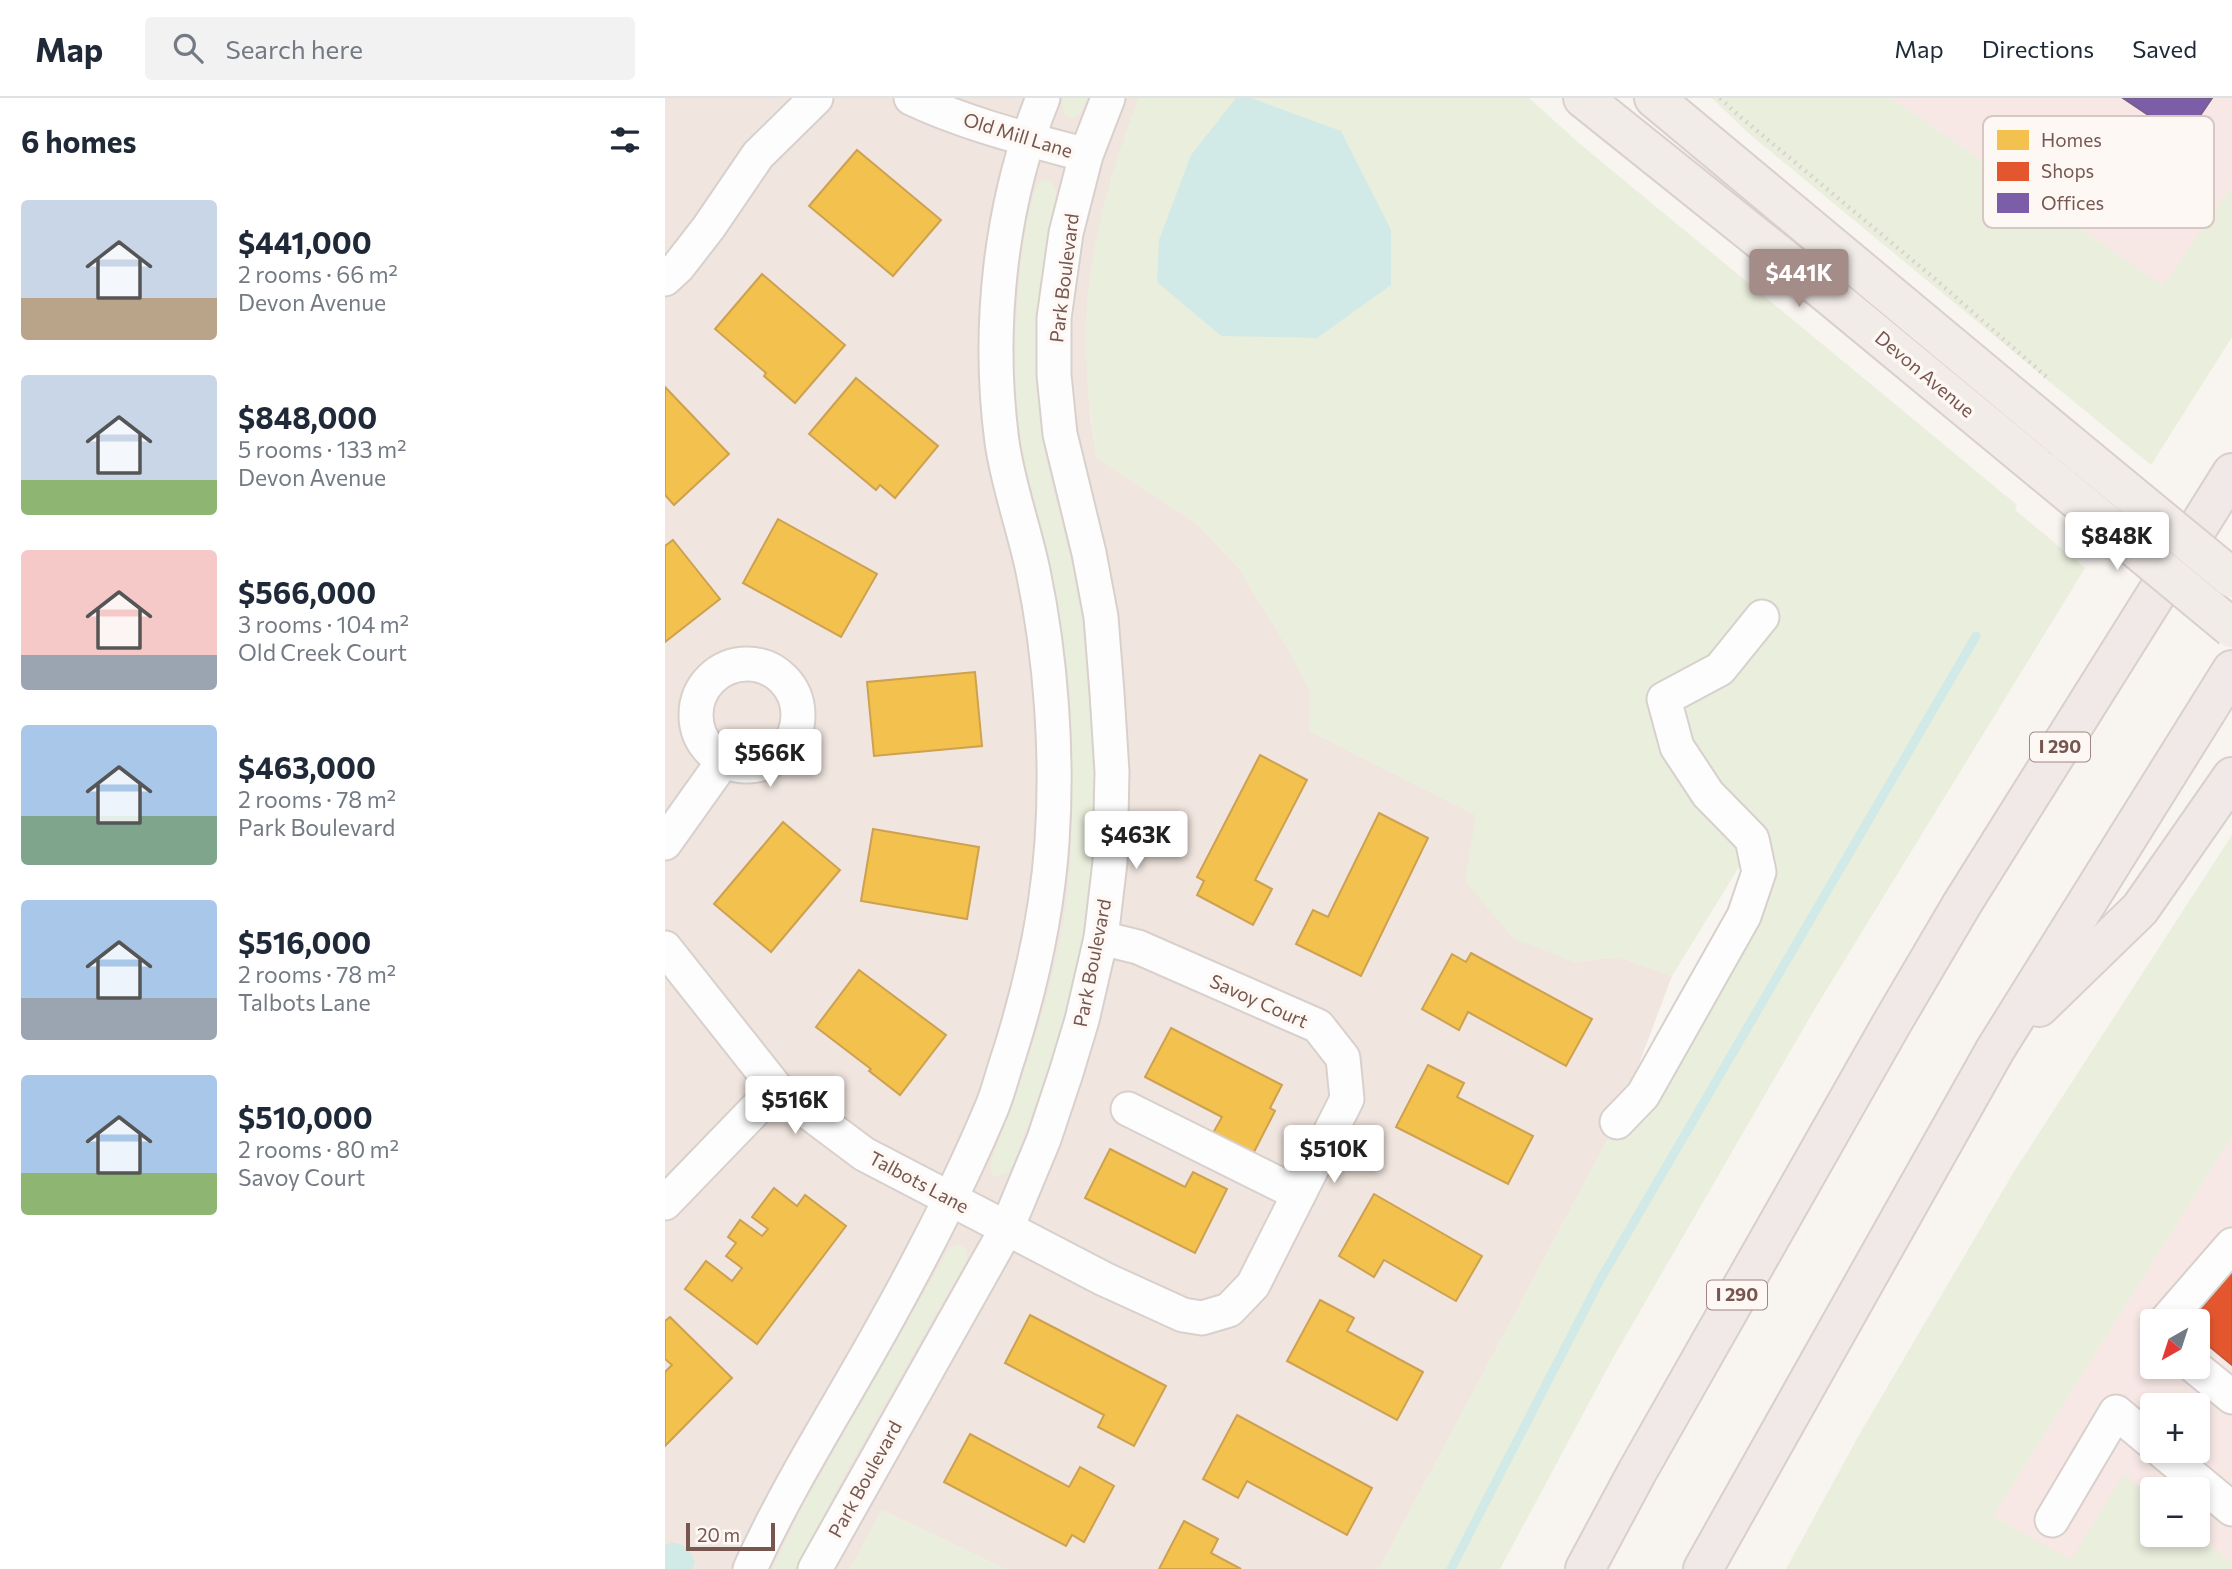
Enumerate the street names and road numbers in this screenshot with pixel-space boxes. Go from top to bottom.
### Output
street label: Old Mill Lane [961,107,1076,162]
street label: Park Boulevard [1044,212,1083,344]
street label: Devon Avenue [1871,325,1980,422]
road number: I 290 [2030,732,2090,762]
street label: Park Boulevard [1068,897,1115,1029]
street label: Savoy Court [1207,969,1312,1033]
street label: Talbots Lane [865,1146,973,1217]
road number: I 290 [1707,1280,1767,1310]
street label: Park Boulevard [823,1416,906,1541]

